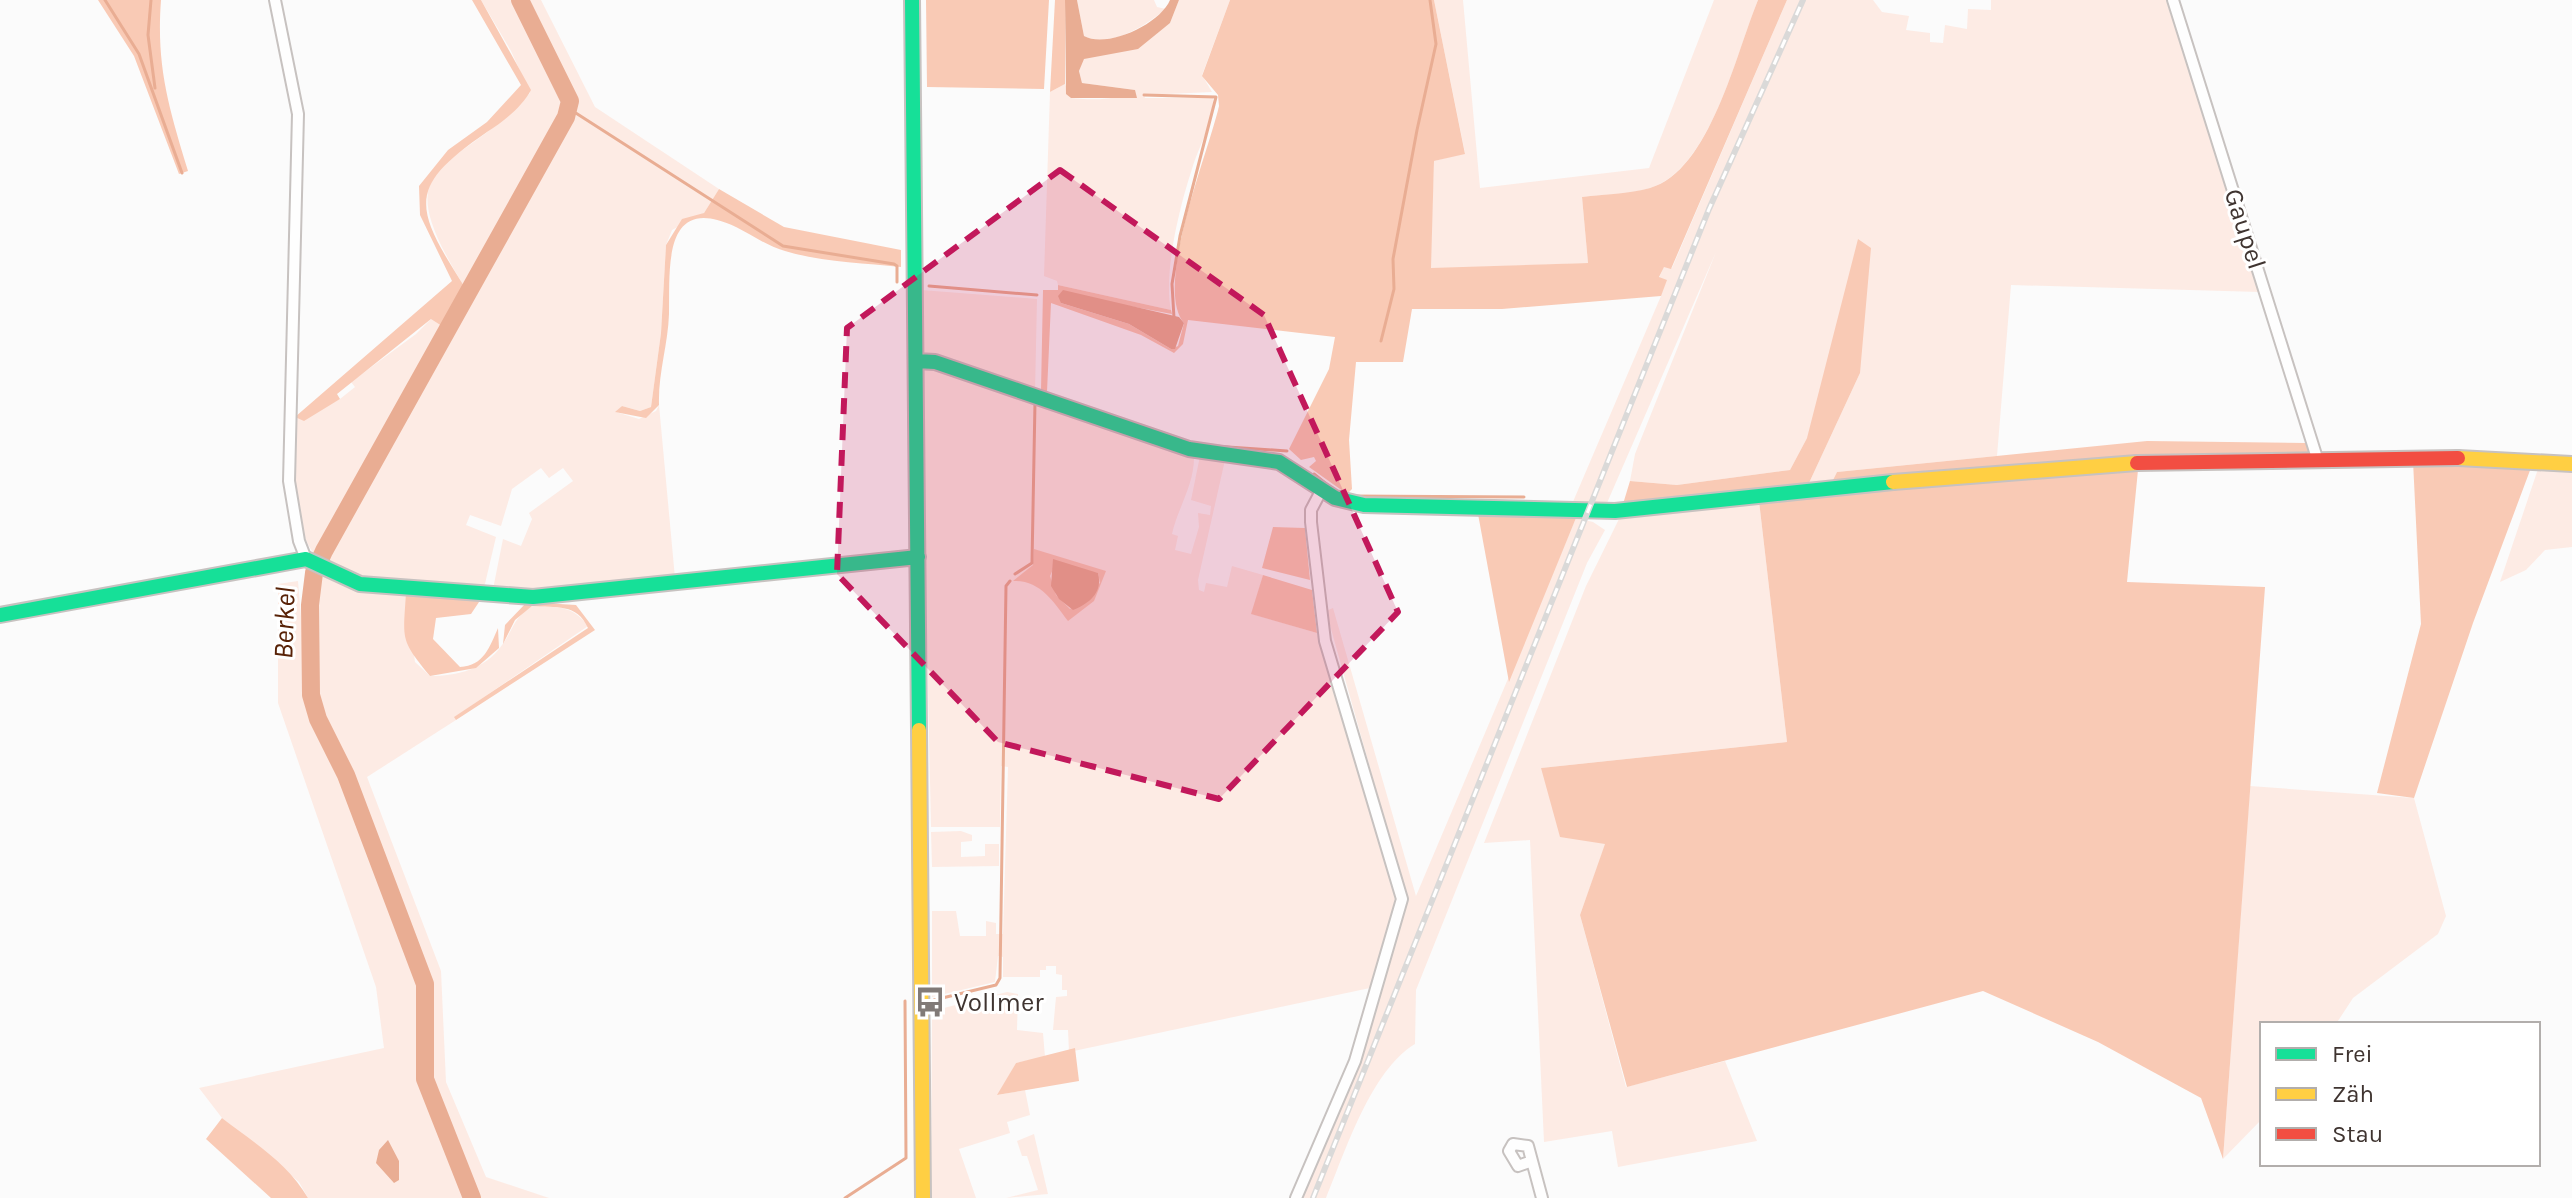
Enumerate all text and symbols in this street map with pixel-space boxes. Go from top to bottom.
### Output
street label: Gaupel [2217,185,2273,273]
water label: Berkel [266,586,302,660]
bus stop icon: Vollmer [913,985,947,1019]
place label: Vollmer [954,987,1044,1018]
legend [2260,1022,2540,1166]
text: Frei [2332,1040,2373,1068]
text: Zäh [2332,1080,2374,1108]
text: Stau [2332,1120,2383,1148]

